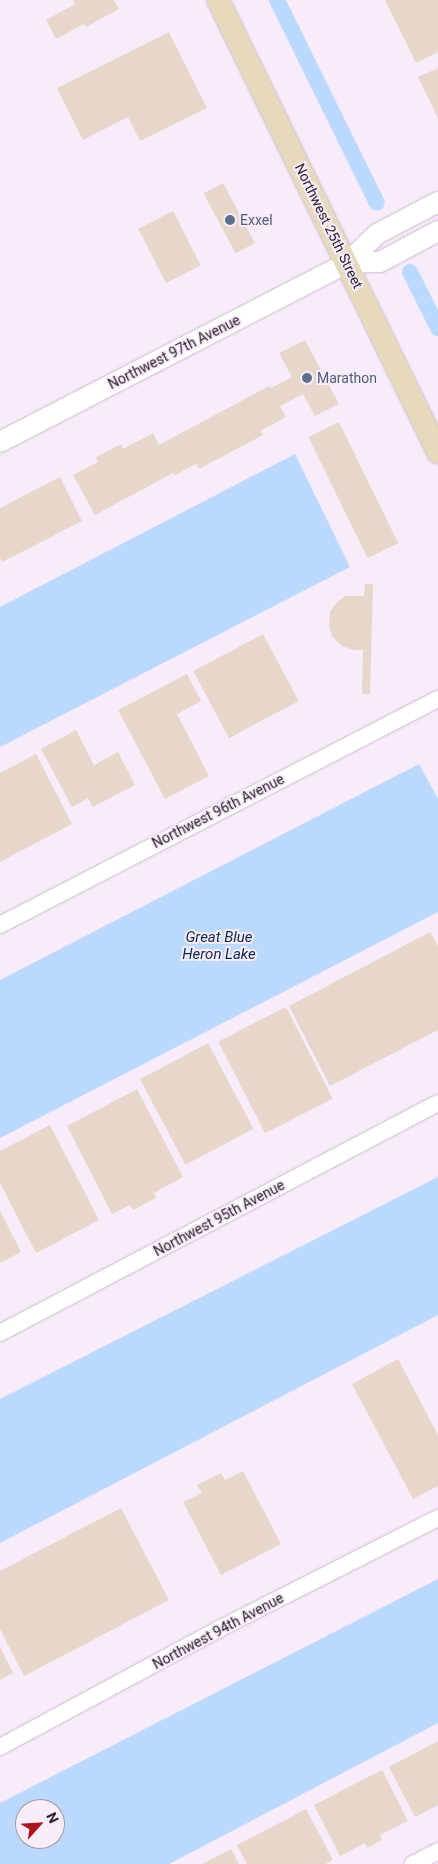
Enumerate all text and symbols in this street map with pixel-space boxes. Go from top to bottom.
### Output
street label: Northwest 25th Street [291,161,367,291]
place label: Exxel [240,212,273,228]
marker: Exxel [224,214,236,226]
street label: Northwest 97th Avenue [105,311,243,393]
place label: Marathon [317,370,377,386]
marker: Marathon [301,372,313,384]
street label: Northwest 96th Avenue [149,770,287,852]
water label: Great Blue Heron Lake [182,928,256,963]
street label: Northwest 95th Avenue [151,1176,287,1260]
street label: Northwest 94th Avenue [150,1589,286,1673]
north arrow [15,1799,65,1849]
text: N [43,1810,62,1826]

